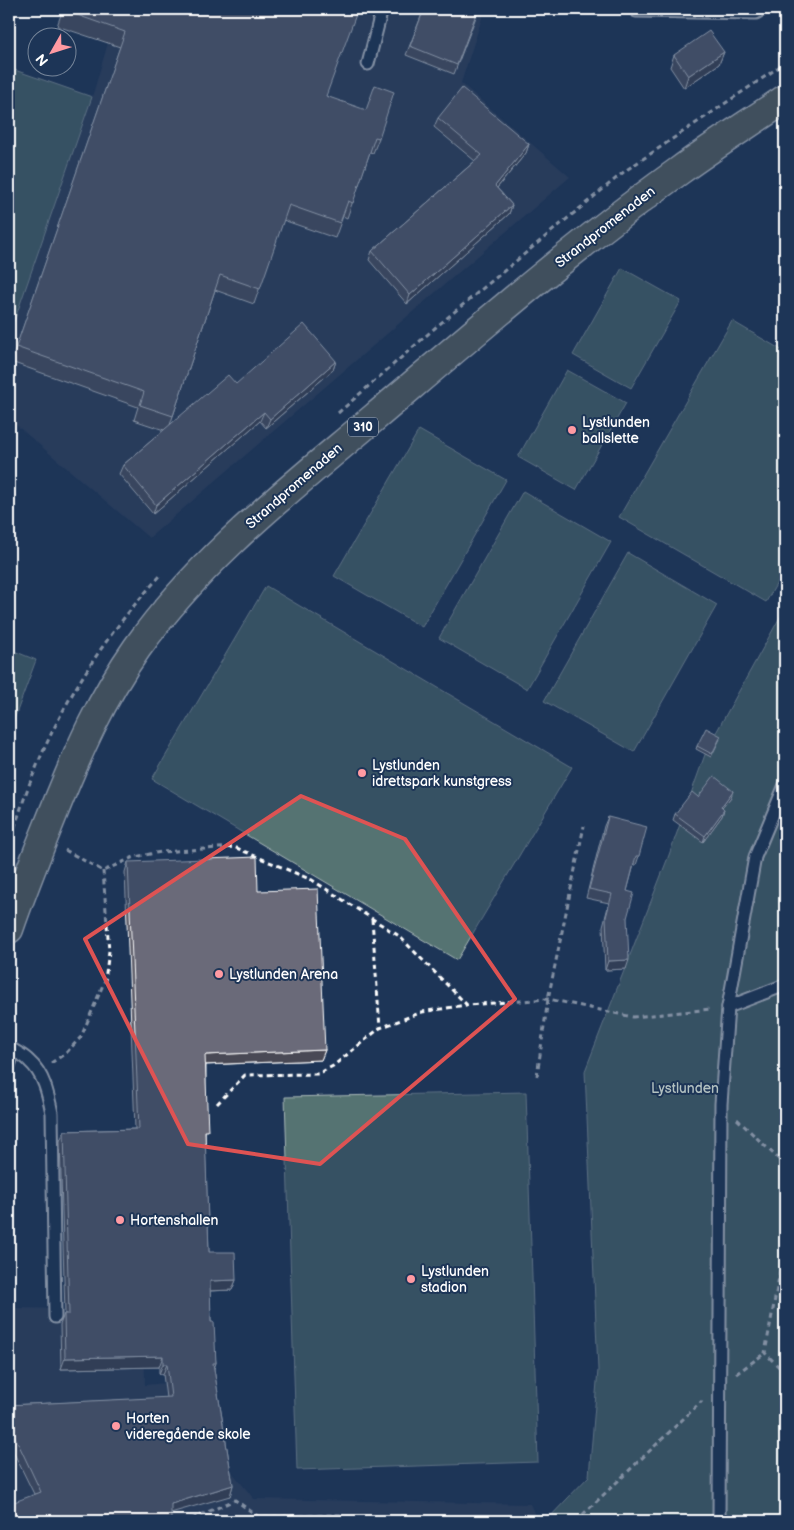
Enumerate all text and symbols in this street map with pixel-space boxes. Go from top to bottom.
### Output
north arrow [28,28,78,78]
text: N [32,50,52,69]
street label: Strandpromenaden [552,183,658,271]
place label: Lystlunden ballslette [582,414,650,447]
road number: 310 [348,418,378,437]
marker: Lystlunden ballslette [566,424,578,436]
street label: Strandpromenaden [242,439,346,532]
place label: Lystlunden idrettspark kunstgress [372,757,512,790]
marker: Lystlunden idrettspark kunstgress [356,767,368,779]
place label: Lystlunden Arena [229,966,338,983]
marker: Lystlunden Arena [213,968,225,980]
park label: Lystlunden [651,1080,719,1097]
place label: Hortenshallen [130,1212,219,1229]
marker: Hortenshallen [114,1214,126,1226]
place label: Lystlunden stadion [421,1263,489,1296]
marker: Lystlunden stadion [405,1273,417,1285]
place label: Horten videregående skole [125,1410,251,1443]
marker: Horten videregående skole [110,1420,122,1432]

